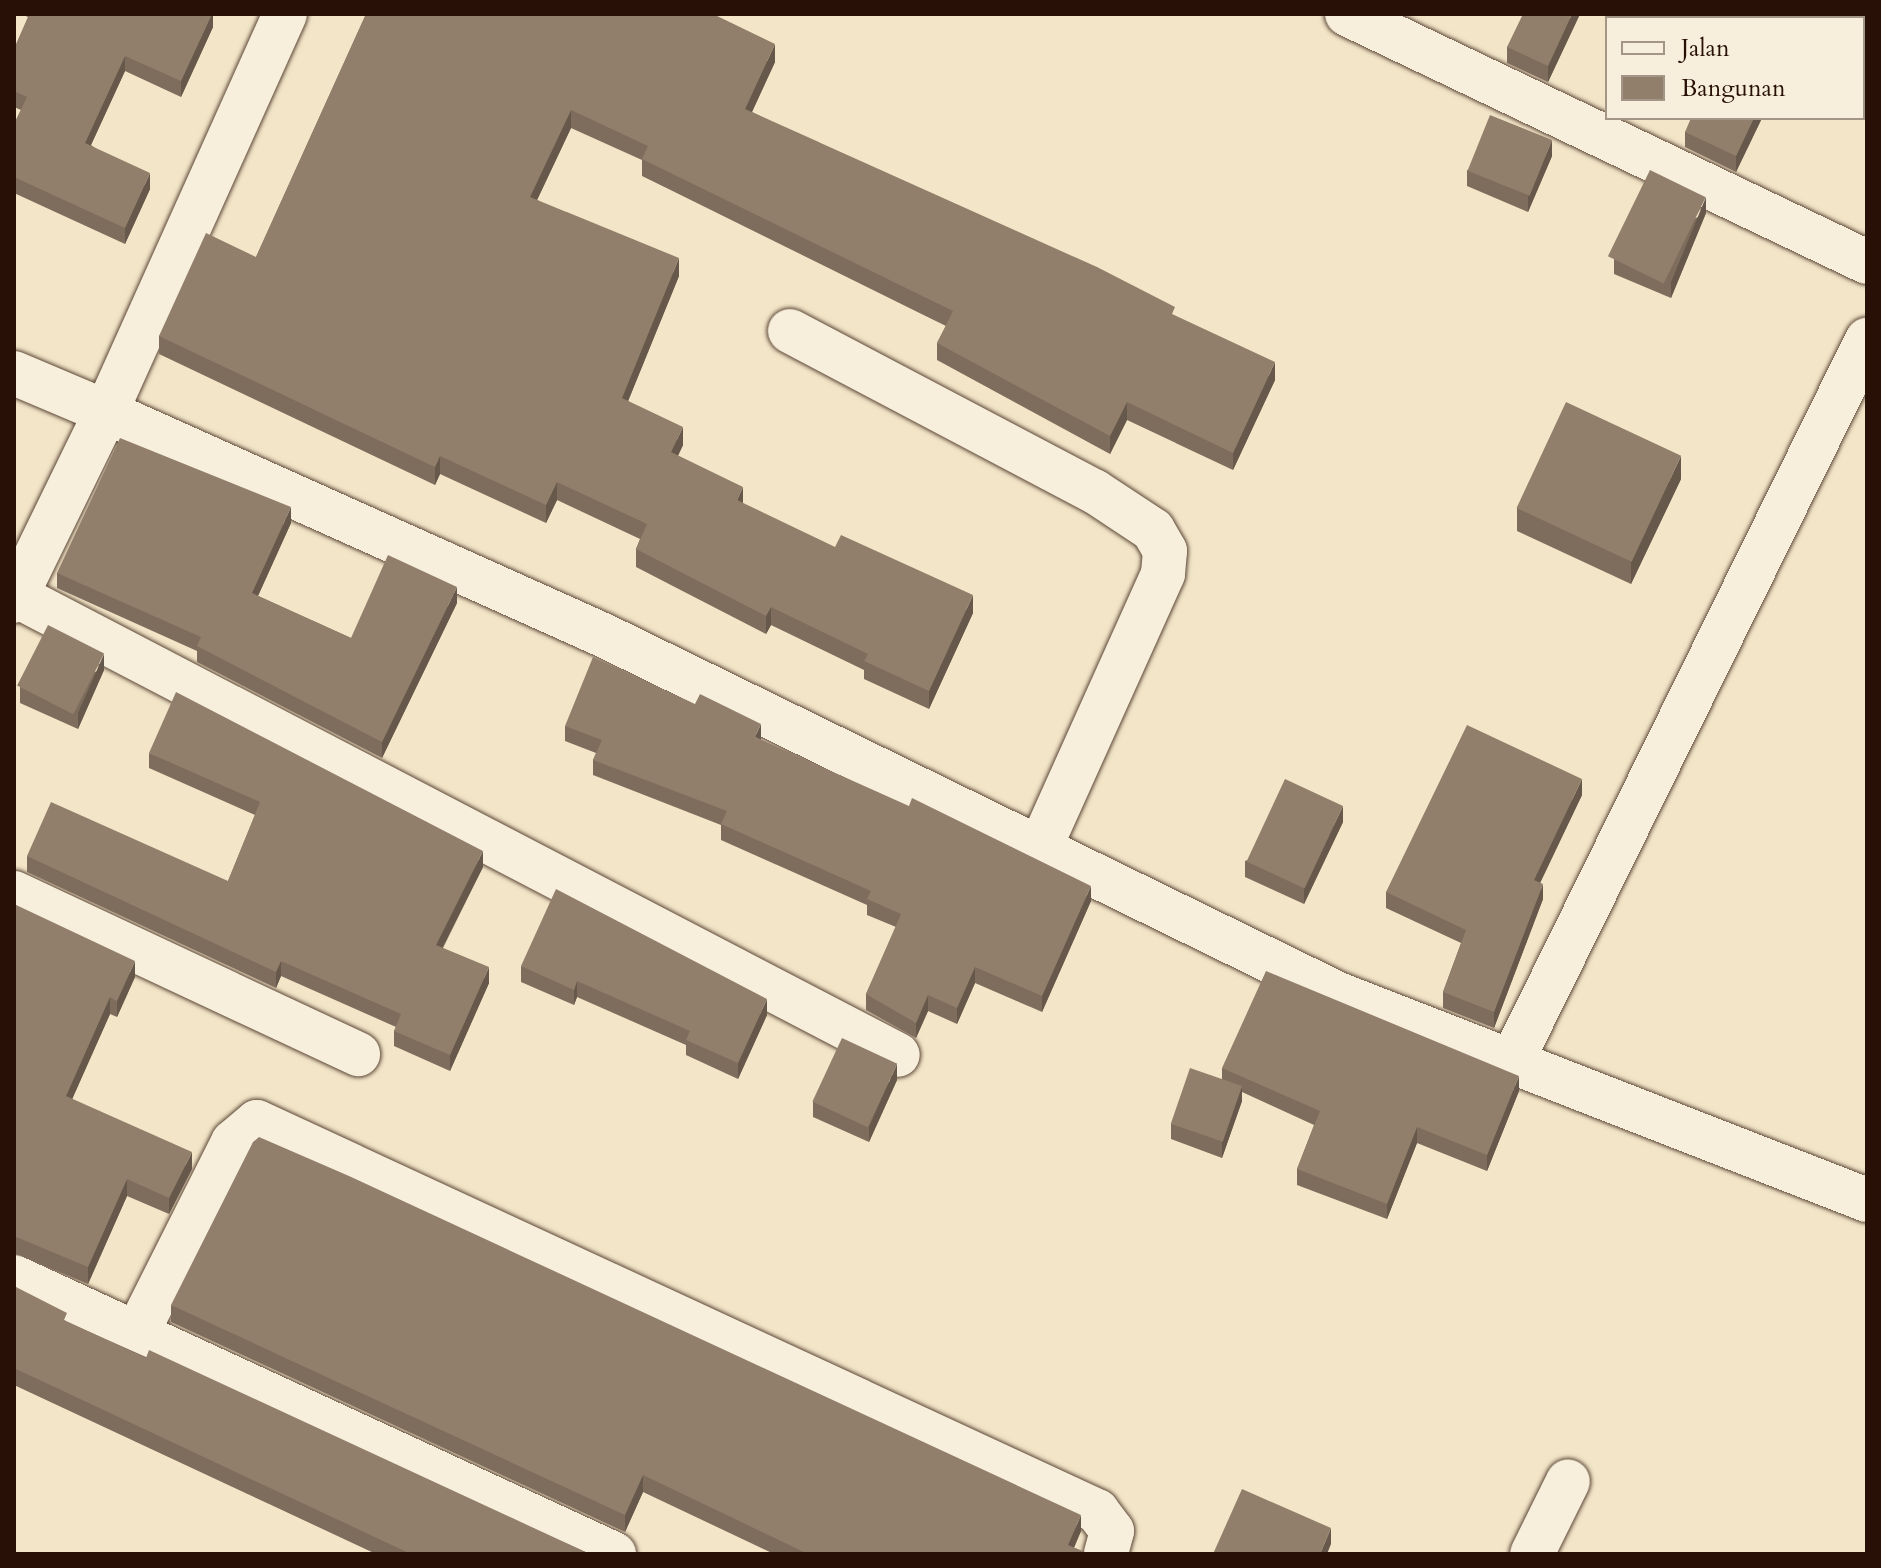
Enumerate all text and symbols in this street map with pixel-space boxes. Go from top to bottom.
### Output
legend [1605,16,1865,120]
text: Jalan [1681,32,1730,65]
text: Bangunan [1681,72,1786,105]

